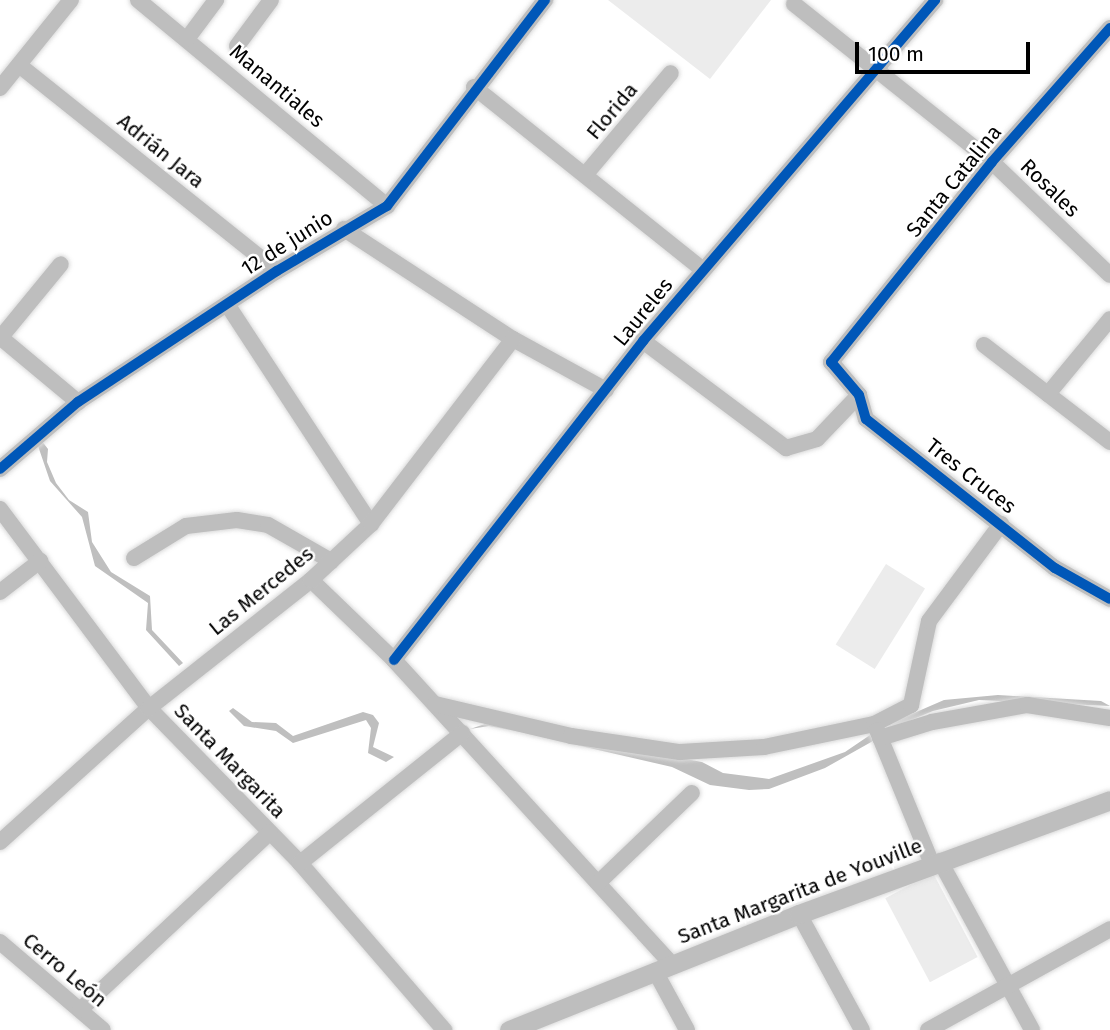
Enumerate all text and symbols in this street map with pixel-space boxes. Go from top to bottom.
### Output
scale bar [858,28,1033,72]
street label: Manantiales [225,39,329,133]
text: 100 m [868,41,924,67]
street label: Florida [581,77,643,145]
street label: Adrián Jara [112,108,210,194]
street label: Santa Catalina [901,120,1007,242]
street label: Rosales [1015,154,1085,222]
street label: 12 de junio [237,205,337,281]
street label: Laureles [608,273,678,351]
street label: Tres Cruces [921,433,1021,519]
street label: Las Mercedes [204,541,318,641]
street label: Santa Margarita [169,698,291,824]
street label: Santa Margarita de Youville [674,833,926,949]
street label: Cerro León [18,928,112,1012]

